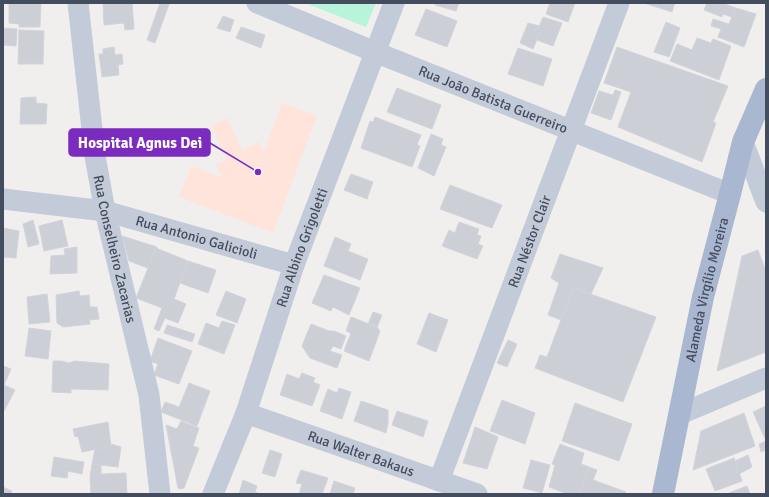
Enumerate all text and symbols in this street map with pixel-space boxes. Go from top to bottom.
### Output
street label: Rua João Batista Guerreiro [416,62,570,137]
callout: Hospital Agnus Dei [69,129,210,156]
text: Hospital Agnus Dei [78,134,202,152]
street label: Rua Conselheiro Zacarias [90,174,140,325]
street label: Rua Albino Grigoletti [272,186,331,309]
street label: Rua Néstor Clair [504,192,555,290]
street label: Rua Antonio Galicioli [134,212,259,263]
street label: Alameda Virgílio Moreira [682,215,732,363]
street label: Rua Walter Bakaus [305,427,417,480]

